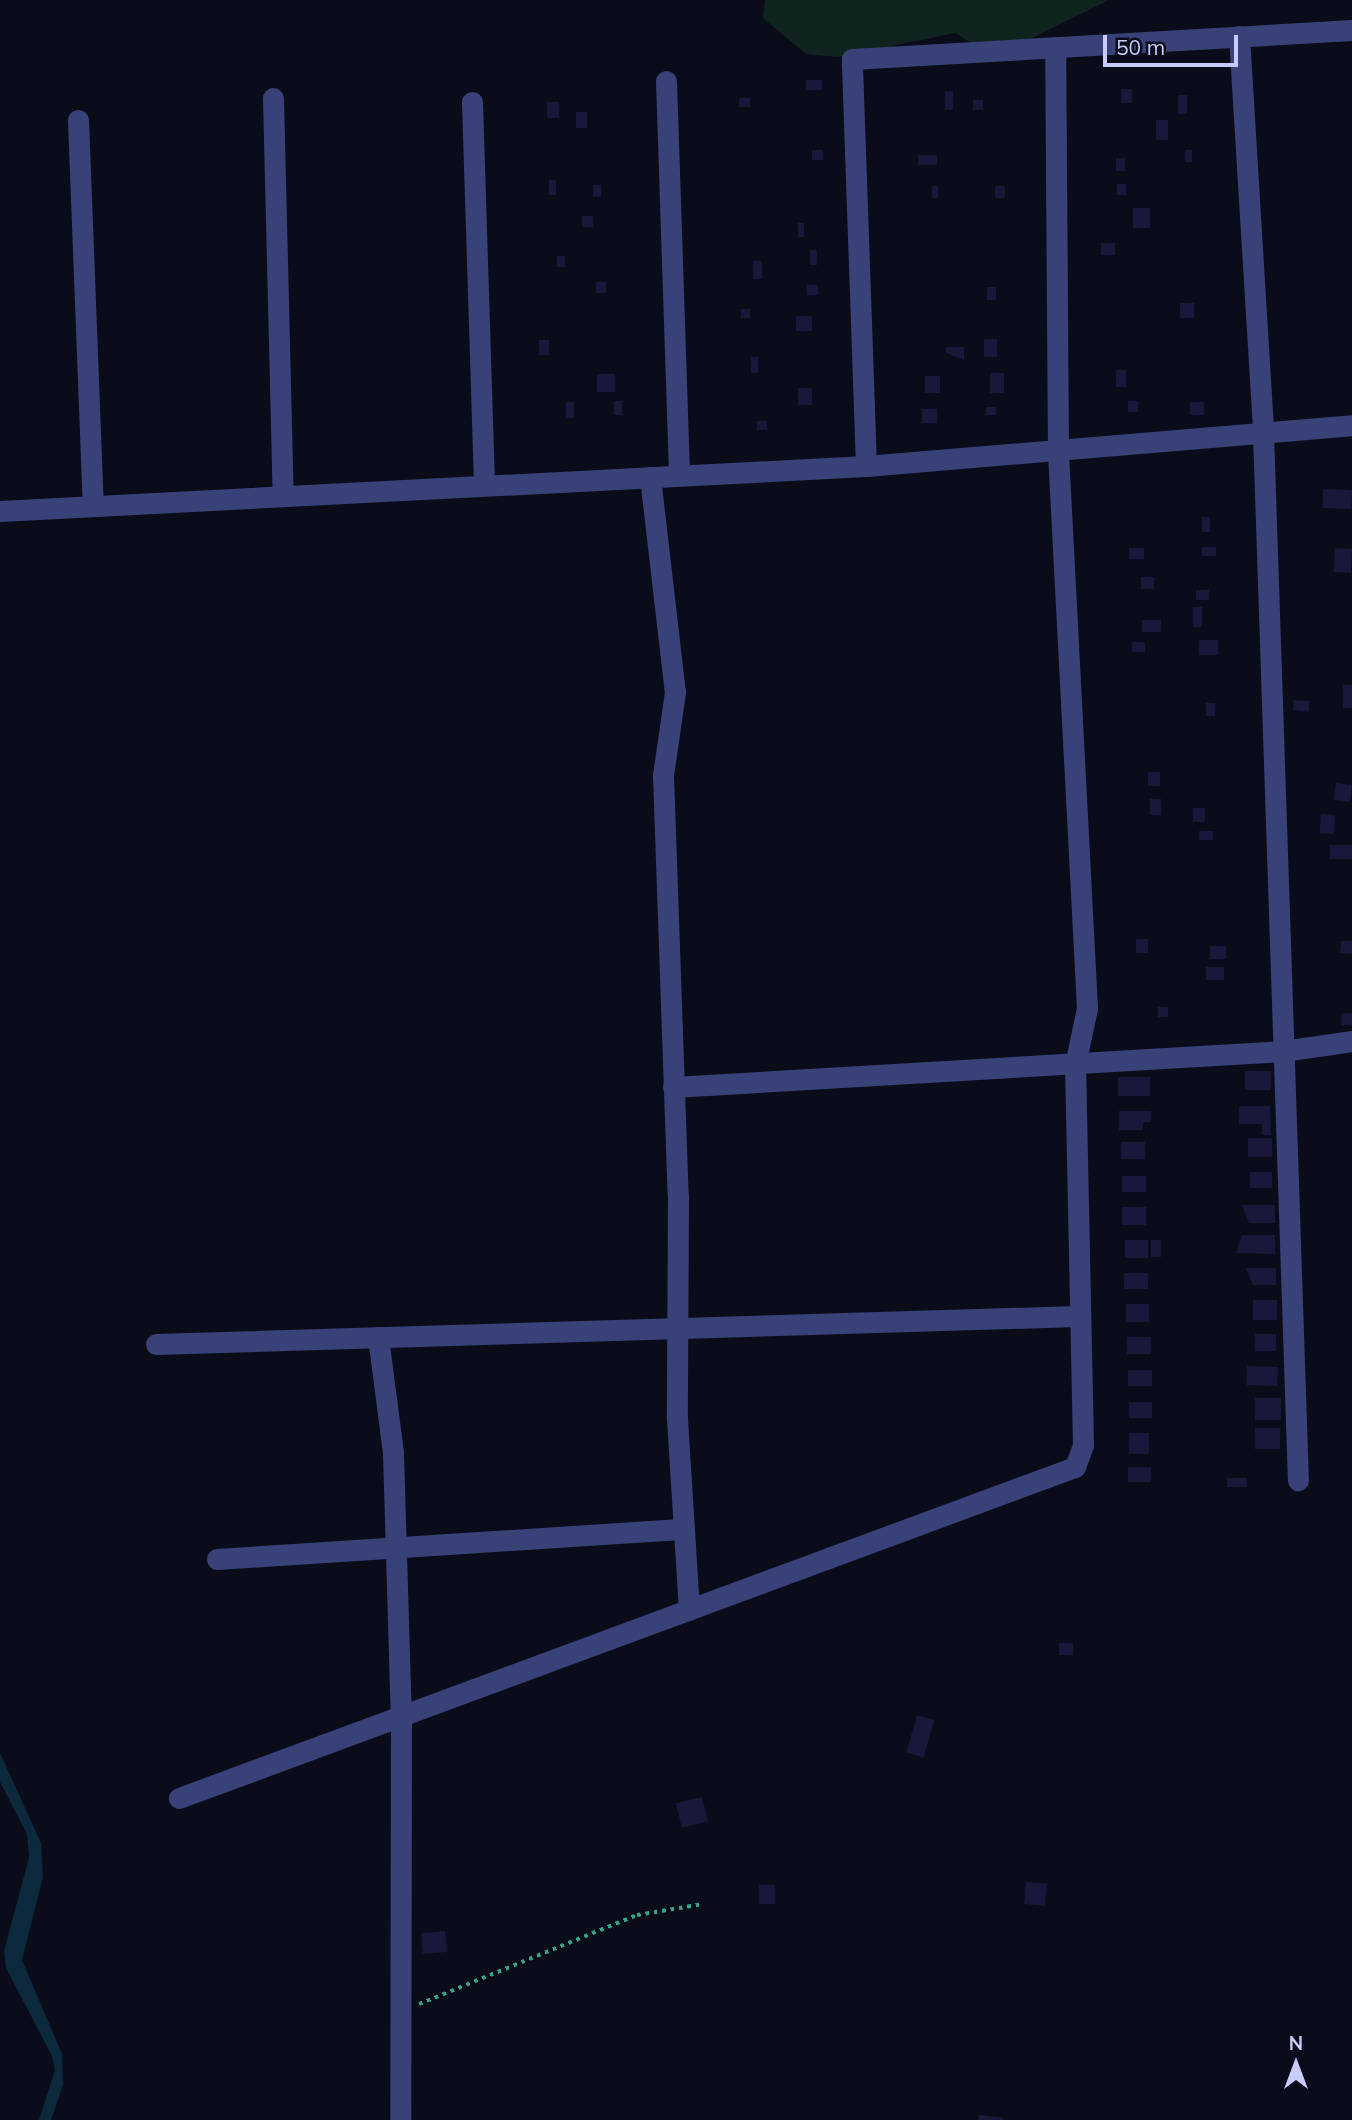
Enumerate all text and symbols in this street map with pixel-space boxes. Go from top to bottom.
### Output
scale bar [1107,21,1242,65]
text: 50 m [1116,34,1165,60]
north arrow [1261,2029,1331,2099]
text: N [1289,2031,1303,2055]

